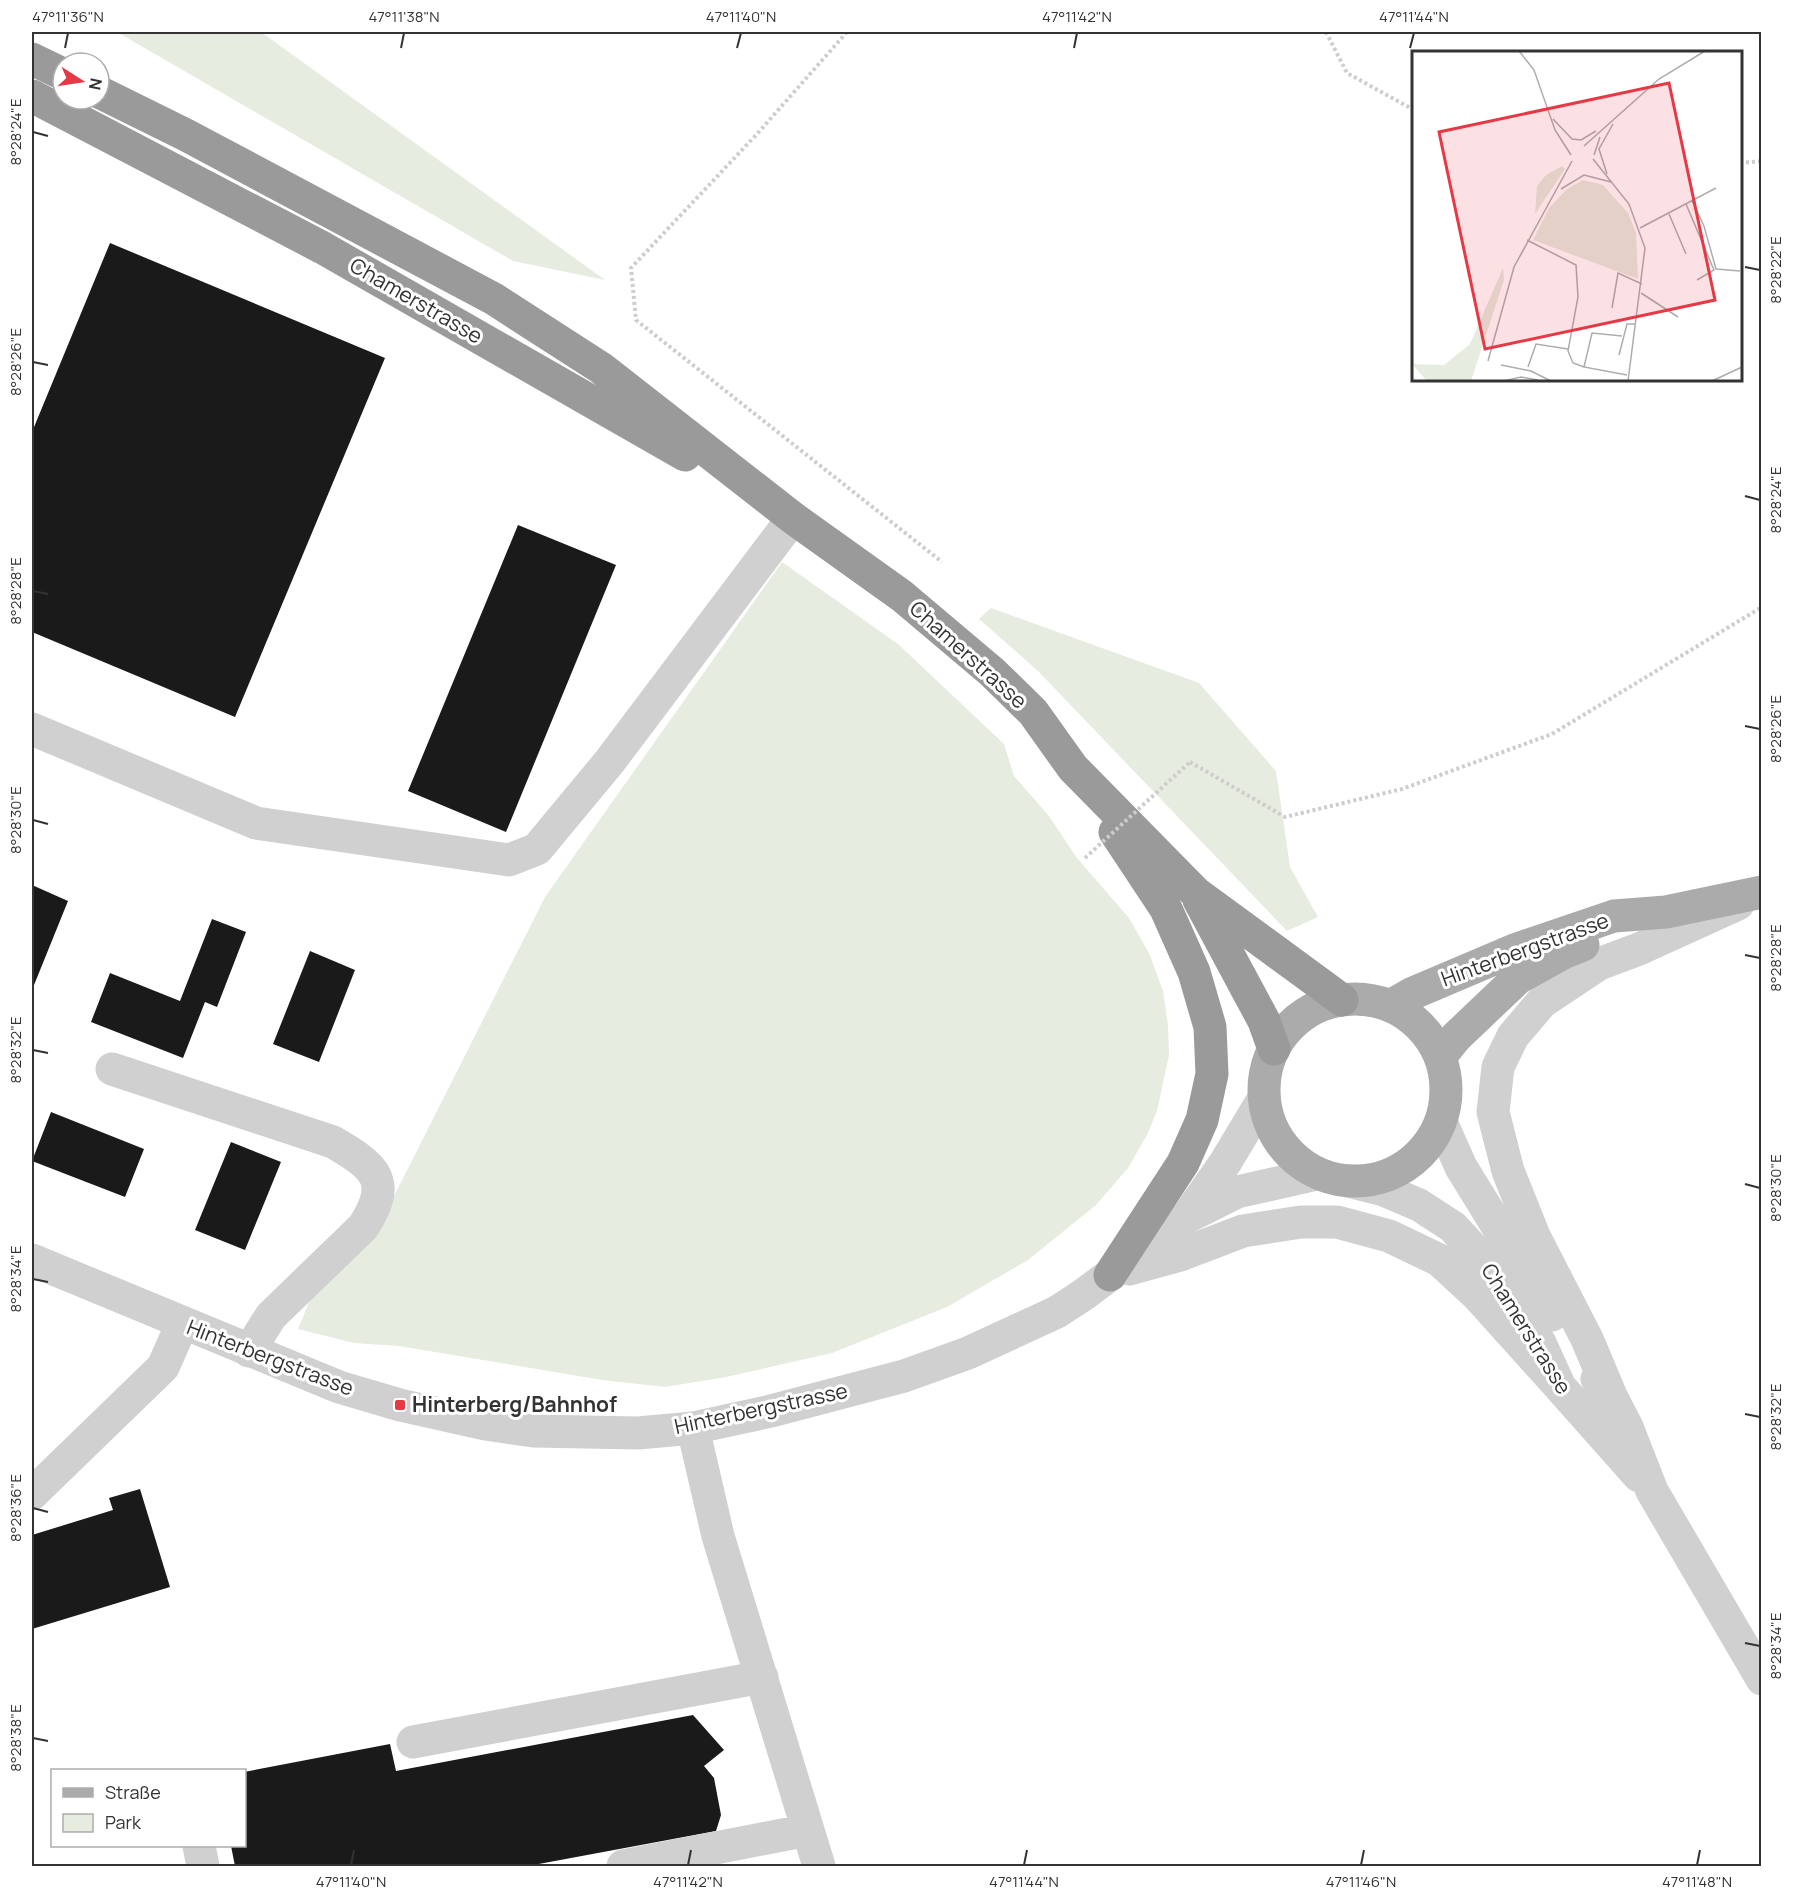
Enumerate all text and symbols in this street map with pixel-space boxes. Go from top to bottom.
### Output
text: 47°11'36"N [32,6,104,27]
text: 47°11'38"N [368,6,440,27]
text: 47°11'40"N [706,6,776,27]
text: 47°11'42"N [1042,6,1112,27]
text: 47°11'44"N [1379,6,1449,27]
north arrow [51,51,111,111]
inset map [1412,51,1742,381]
text: N [84,76,108,92]
text: 8°28'24"E [5,99,26,166]
text: 8°28'22"E [1765,236,1786,304]
street label: Chamerstrasse [345,251,488,349]
text: 8°28'26"E [5,328,26,396]
text: 8°28'24"E [1765,467,1786,534]
text: 8°28'28"E [5,557,26,625]
street label: Chamerstrasse [904,594,1033,714]
text: 8°28'26"E [1765,695,1786,763]
text: 8°28'30"E [5,786,26,854]
street label: Hinterbergstrasse [1437,906,1612,992]
text: 8°28'28"E [1765,924,1786,992]
text: 8°28'32"E [5,1016,26,1084]
text: 8°28'30"E [1765,1154,1786,1222]
text: 8°28'34"E [5,1245,26,1313]
street label: Chamerstrasse [1476,1258,1578,1399]
street label: Hinterbergstrasse [183,1312,358,1402]
street label: Hinterbergstrasse [672,1376,850,1440]
text: 8°28'32"E [1765,1383,1786,1451]
place label: Hinterberg/Bahnhof [412,1390,617,1418]
marker: Hinterberg/Bahnhof [393,1398,407,1412]
text: 8°28'36"E [5,1474,26,1542]
text: 8°28'34"E [1765,1612,1786,1680]
text: 8°28'38"E [5,1704,26,1772]
legend [51,1769,246,1847]
text: Straße [105,1780,161,1804]
text: Park [105,1810,142,1834]
text: 47°11'40"N [316,1871,386,1892]
text: 47°11'42"N [653,1871,723,1892]
text: 47°11'44"N [989,1871,1059,1892]
text: 47°11'46"N [1326,1871,1396,1892]
text: 47°11'48"N [1662,1871,1732,1892]

